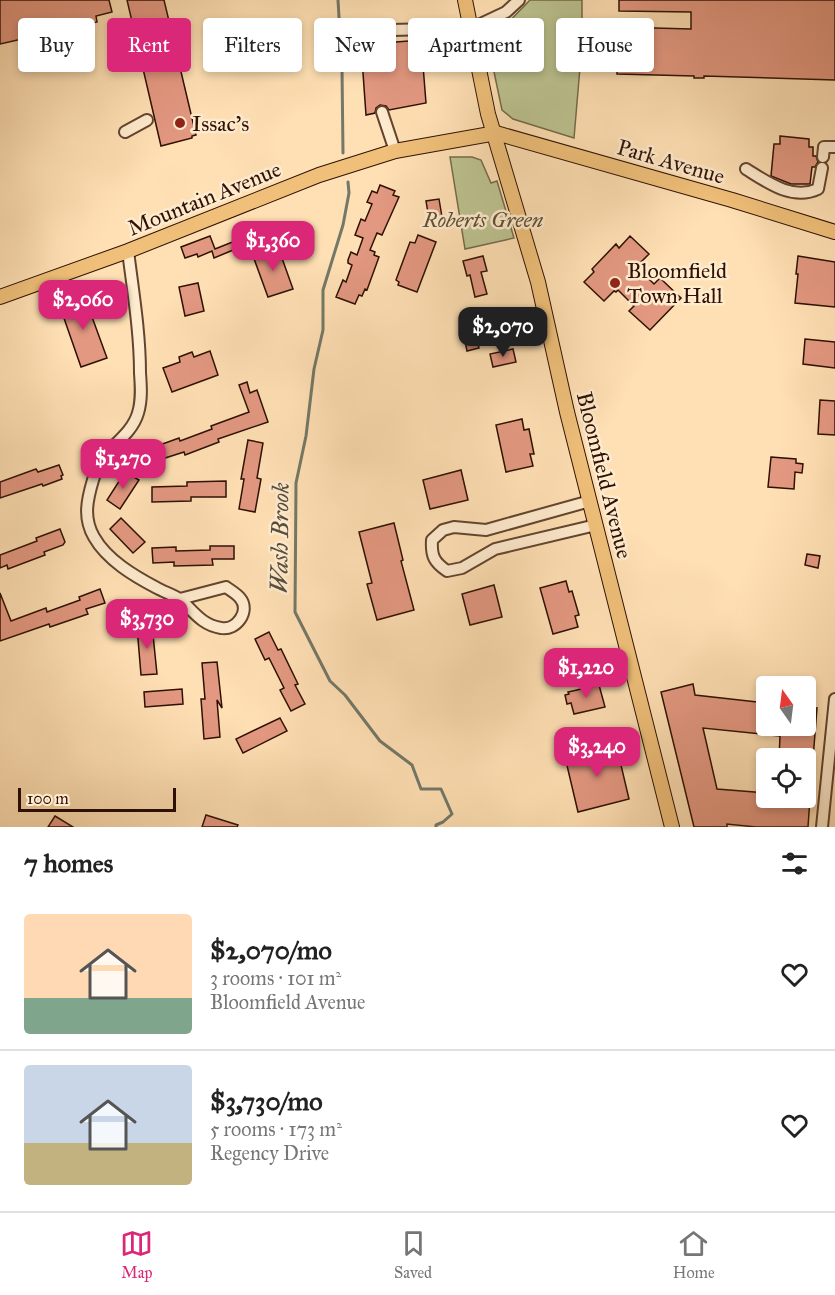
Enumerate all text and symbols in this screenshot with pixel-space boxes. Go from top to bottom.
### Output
chip: Buy [18,18,95,72]
chip: Rent [107,18,191,72]
chip: Filters [203,18,302,72]
chip: New [314,18,396,72]
chip: Apartment [408,18,544,72]
chip: House [556,18,654,72]
place label: Issac's [192,110,249,137]
marker: Issac's [173,116,187,130]
street label: Park Avenue [614,133,728,190]
street label: Mountain Avenue [124,155,285,242]
park label: Roberts Green [422,206,544,233]
pin: $1,360 [224,221,322,272]
text: $1,360 [246,228,300,252]
place label: Bloomfield Town Hall [627,257,727,309]
marker: Bloomfield Town Hall [608,276,622,290]
pin: $2,060 [34,280,132,331]
text: $2,060 [53,287,114,311]
pin: $2,070 [454,307,552,358]
text: $2,070 [472,314,534,338]
street label: Bloomfield Avenue [571,389,638,561]
pin: $1,270 [74,439,172,490]
text: $1,270 [95,446,151,470]
water label: Wash Brook [264,482,296,594]
pin: $3,730 [98,599,196,650]
text: $3,730 [120,606,174,630]
pin: $1,220 [537,648,635,699]
text: $1,220 [558,655,614,679]
north arrow [756,676,816,736]
map controls [756,676,816,808]
pin: $3,240 [548,727,646,778]
text: $3,240 [568,734,626,758]
button: locate [756,748,816,808]
scale bar [18,785,176,812]
text: 100 m [27,789,69,808]
text: 7 homes [24,847,113,879]
icon: filters [778,847,811,880]
text: $2,070/mo [210,934,332,966]
icon: home [72,938,144,1010]
icon: heart [778,958,811,991]
text: 3 rooms · 101 m² [210,966,341,990]
text: Bloomfield Avenue [210,990,365,1014]
text: $3,730/mo [210,1085,323,1117]
icon: home [72,1089,144,1161]
icon: heart [778,1109,811,1142]
text: 5 rooms · 173 m² [210,1117,342,1141]
text: Regency Drive [210,1141,329,1165]
tab: Map [120,1227,153,1282]
tab: Saved [394,1227,432,1282]
tab: Home [673,1227,715,1282]

